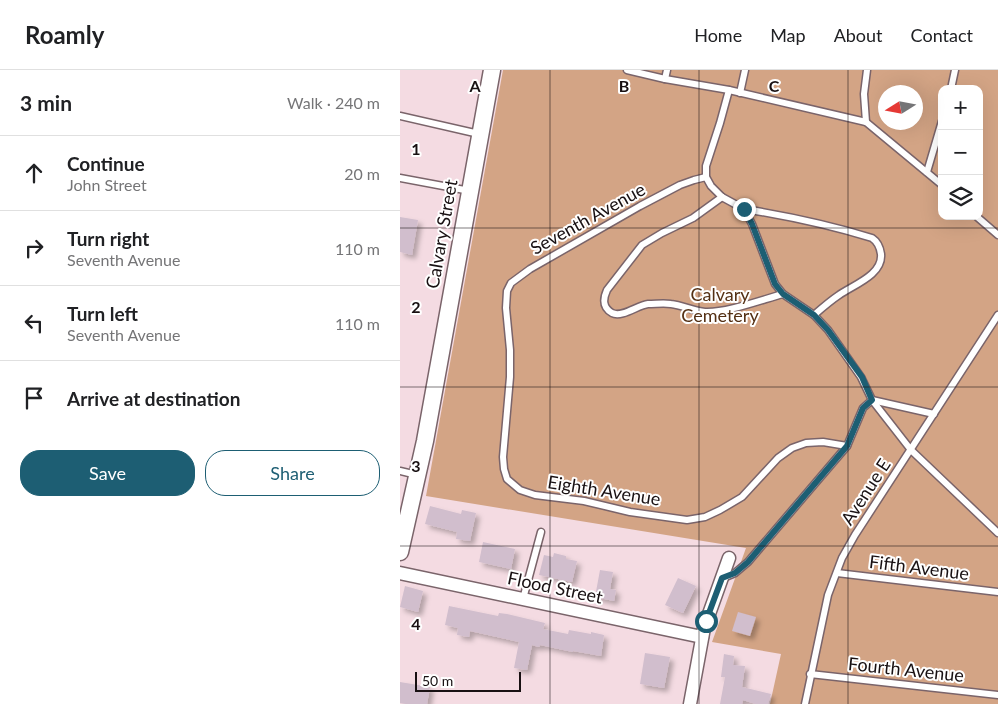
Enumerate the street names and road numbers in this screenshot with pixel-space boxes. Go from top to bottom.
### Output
street label: Calvary Street [421,177,462,290]
street label: Seventh Avenue [526,178,649,259]
street label: Avenue E [836,454,895,529]
street label: Eighth Avenue [546,470,662,510]
street label: Fifth Avenue [868,550,970,584]
street label: Flood Street [506,566,605,608]
street label: Fourth Avenue [847,652,965,686]

